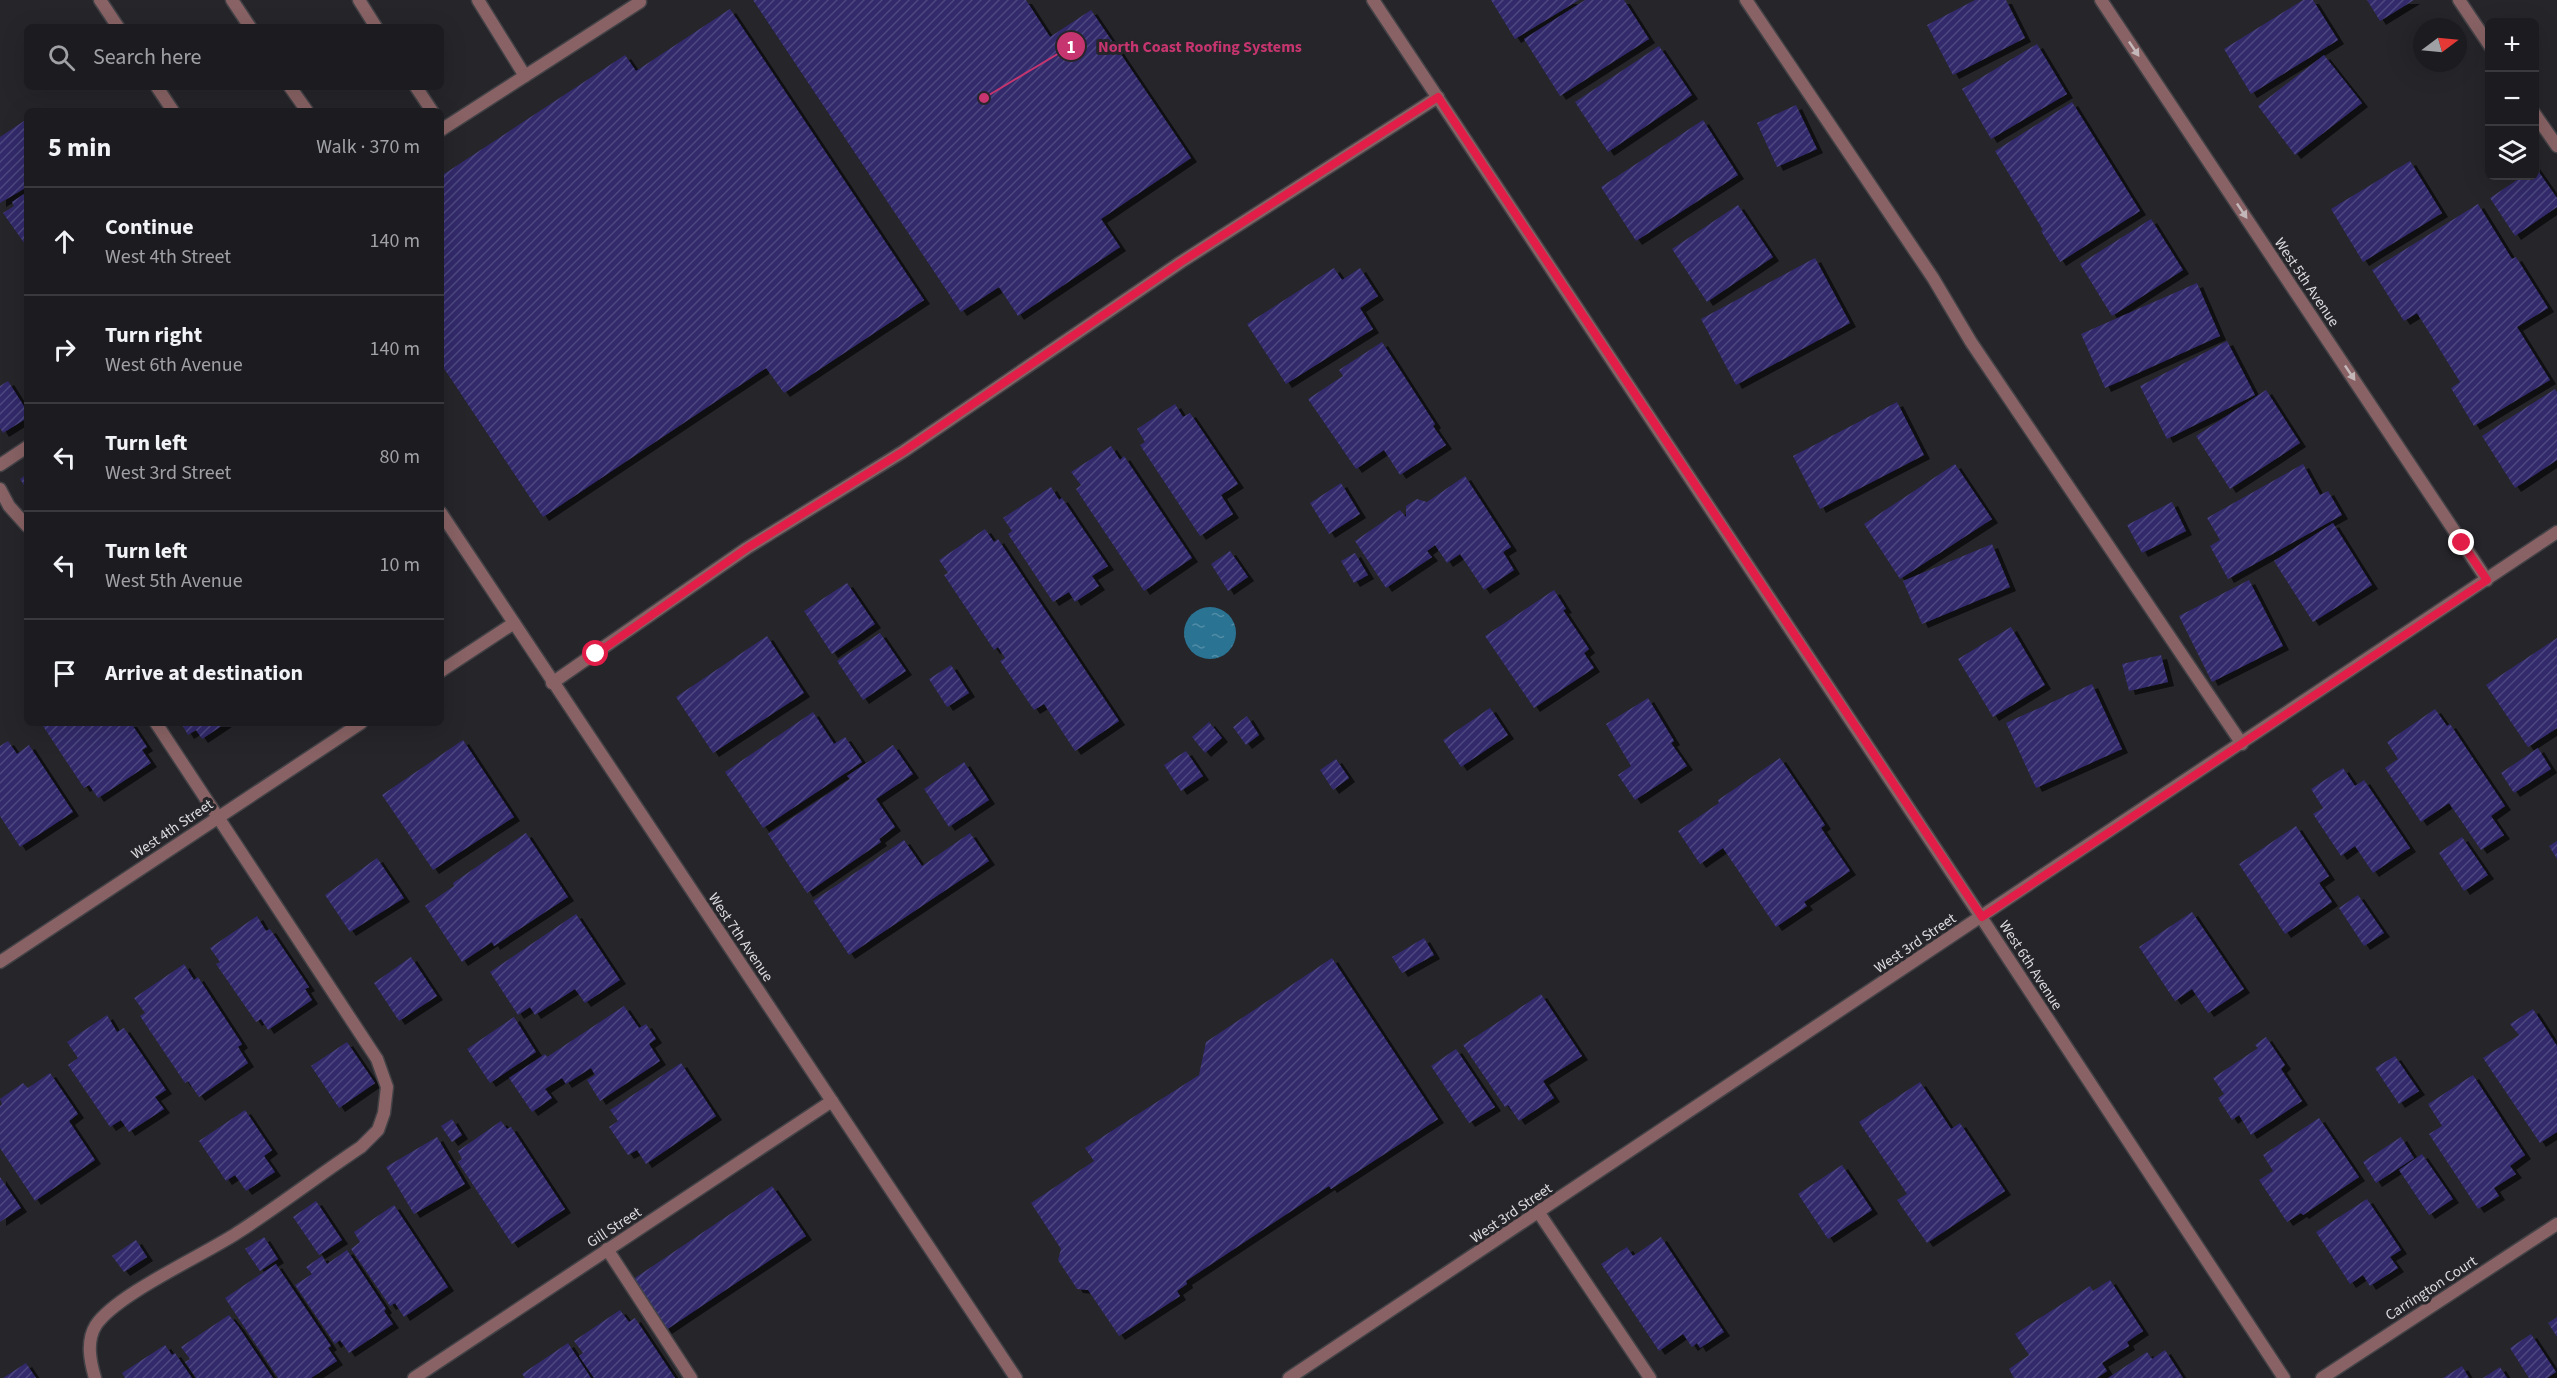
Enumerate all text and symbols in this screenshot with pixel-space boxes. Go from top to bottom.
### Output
north arrow [2413,18,2467,72]
map controls [2485,18,2539,180]
button: + [2485,18,2539,72]
search box [24,24,444,90]
callout: North Coast Roofing Systems [1056,29,1314,63]
text: 1 [1066,35,1076,60]
text: North Coast Roofing Systems [1098,36,1302,58]
one-way arrow [2128,40,2139,57]
icon: search [45,41,78,74]
text: Search here [93,41,201,73]
button: − [2485,72,2539,126]
button: layers [2485,126,2539,180]
text: 5 min [48,129,111,166]
text: Walk · 370 m [316,133,420,161]
one-way arrow [2236,203,2247,219]
text: Continue [105,211,194,243]
icon: ahead [48,225,81,258]
text: 140 m [370,227,420,255]
street label: West 5th Avenue [2269,234,2344,331]
text: West 4th Street [105,243,231,271]
text: Turn right [105,319,202,351]
icon: right [48,333,81,366]
text: 140 m [370,335,420,363]
text: West 6th Avenue [105,351,243,379]
one-way arrow [2344,365,2356,381]
text: Turn left [105,427,187,459]
icon: left [48,441,81,474]
text: 80 m [380,443,420,471]
text: West 3rd Street [105,459,231,487]
route end [2448,529,2474,555]
text: Turn left [105,535,187,567]
icon: left [48,549,81,582]
text: 10 m [380,551,420,579]
text: West 5th Avenue [105,567,243,595]
route start [582,640,608,666]
icon: arrive [48,657,81,690]
text: Arrive at destination [105,657,303,689]
street label: West 4th Street [127,794,217,865]
street label: West 7th Avenue [703,889,778,986]
street label: West 3rd Street [1870,908,1960,979]
street label: West 6th Avenue [1994,916,2067,1014]
street label: West 3rd Street [1466,1178,1556,1249]
street label: Gill Street [583,1202,646,1253]
street label: Carrington Court [2381,1251,2481,1326]

